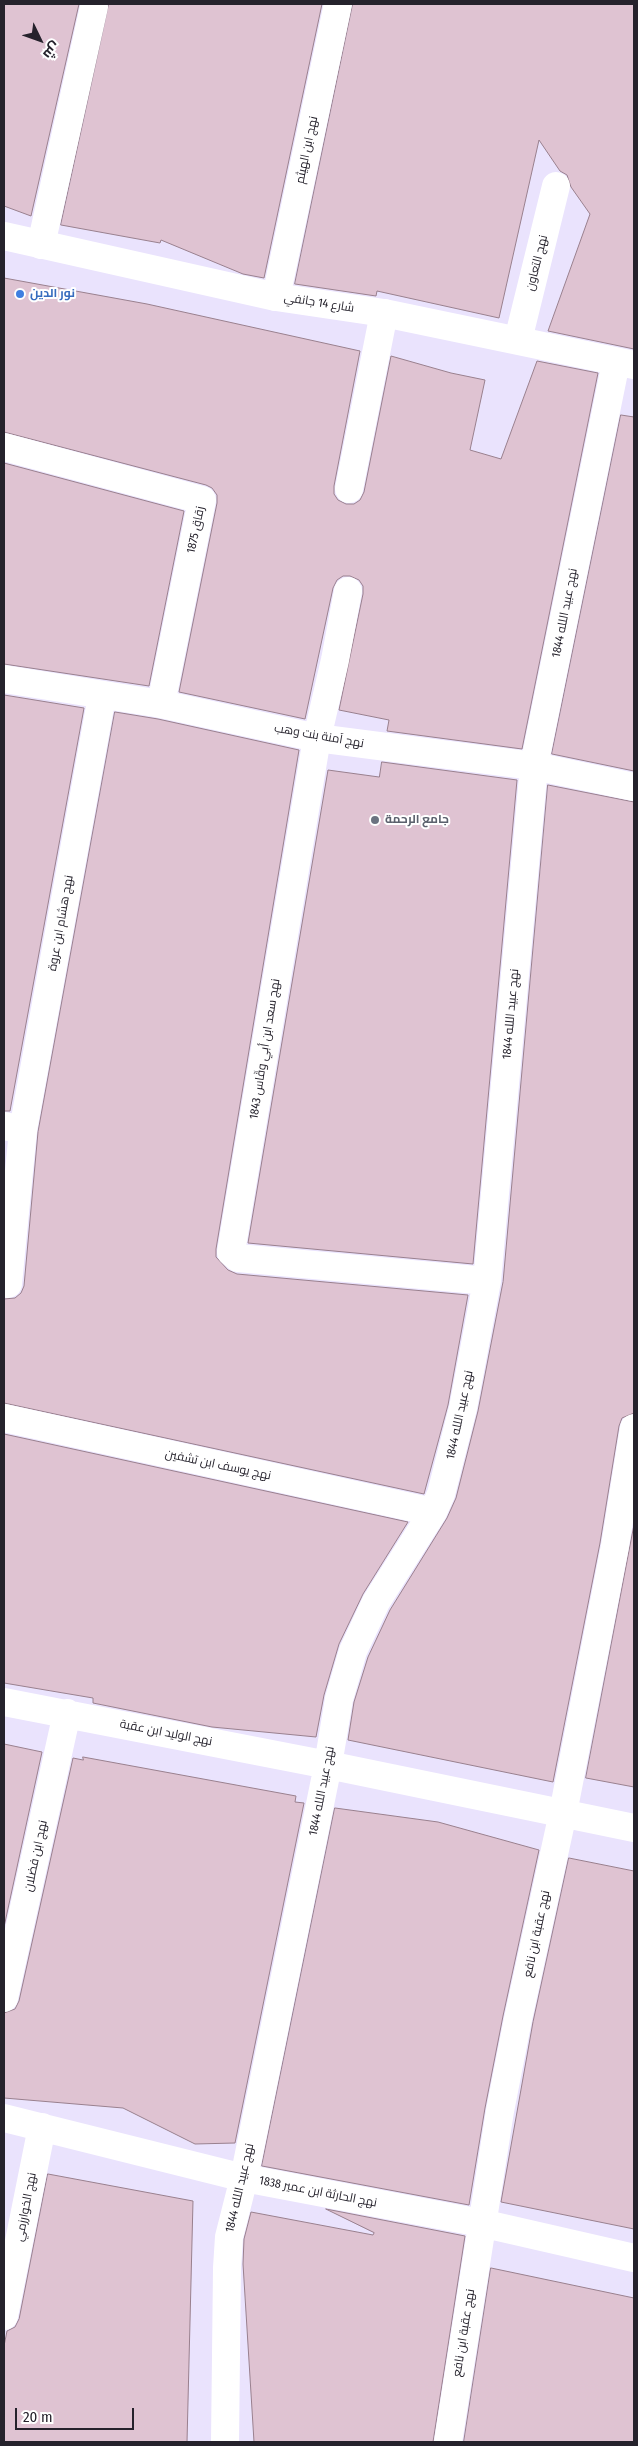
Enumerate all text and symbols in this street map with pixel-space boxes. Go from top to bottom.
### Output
north arrow [15,15,65,65]
text: ش [39,38,64,63]
street label: نهج ابن الهيثم [293,115,321,185]
street label: نهج التعاون [523,233,551,293]
place label: نور الدين [30,287,75,301]
marker: نور الدين [14,288,26,300]
street label: شارع 14 جانفي [283,290,355,316]
street label: زقاق 1875 [184,505,208,555]
street label: نهج عبيد اللله 1844 [549,567,581,659]
street label: نهج آمنة بنت وهب [273,721,365,751]
place label: جامع الرحمة [385,813,449,827]
marker: جامع الرحمة [369,814,381,826]
street label: نهج هشام ابن عروة [45,874,77,972]
street label: نهج عبيد اللله 1844 [500,968,522,1060]
street label: نهج سعد ابن أبي وقّاس 1843 [247,978,283,1120]
street label: نهج عبيد اللله 1844 [444,1369,476,1461]
street label: نهج يوسف ابن تشفين [164,1447,272,1483]
street label: نهج الوليد ابن عقبة [119,1717,213,1749]
street label: نهج عبيد اللله 1844 [306,1745,338,1837]
street label: نهج ابن فضلان [21,1819,51,1893]
street label: نهج عقبة ابن نافع [521,1889,553,1979]
street label: نهج عبيد اللله 1844 [223,2142,257,2234]
street label: نهج الخوارزمي [12,2171,40,2243]
street label: نهج الحارثة ابن عمير 1838 [258,2174,378,2210]
street label: نهج عقبة ابن نافع [450,2288,478,2378]
scale bar [18,2398,136,2430]
text: 20 m [23,2408,53,2426]

